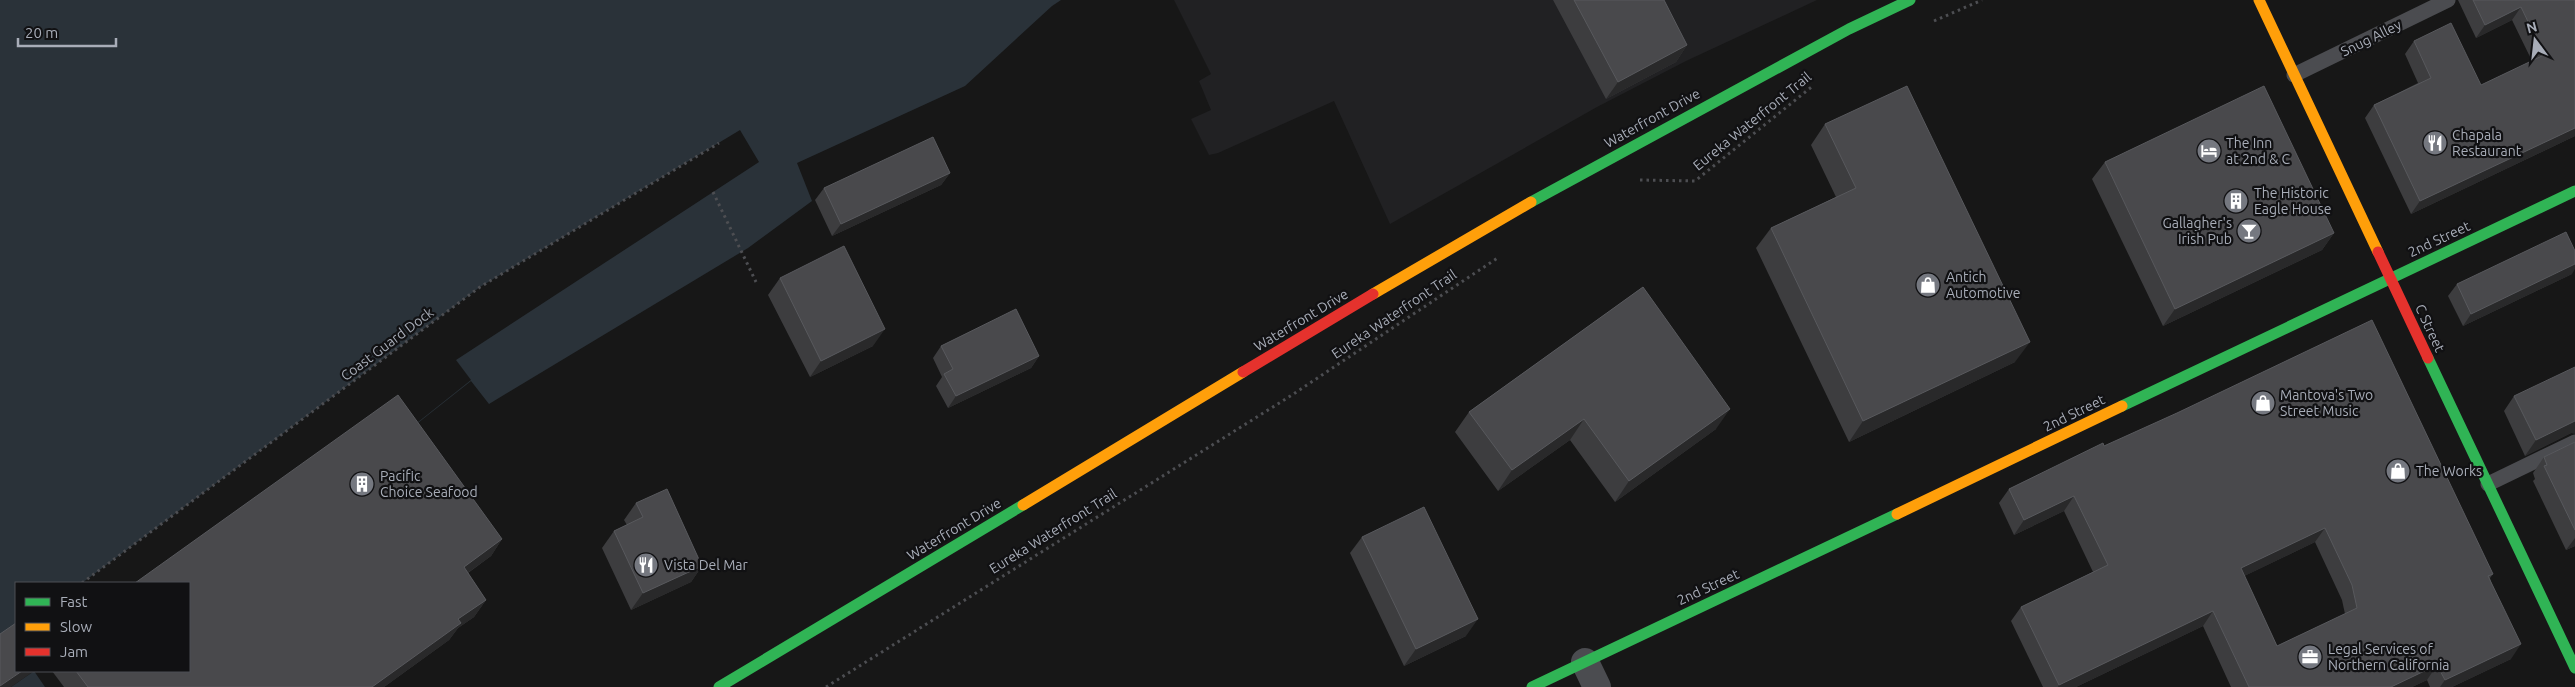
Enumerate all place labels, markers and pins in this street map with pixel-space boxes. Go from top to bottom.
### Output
place label: Chapala Restaurant [2452,127,2522,159]
restaurant icon: Chapala Restaurant [2422,130,2448,156]
place label: The Inn at 2nd & C [2226,135,2291,167]
hotel icon: The Inn at 2nd & C [2196,138,2222,164]
place label: The Historic Eagle House [2254,185,2331,217]
building icon: The Historic Eagle House [2223,188,2249,214]
place label: Gallagher's Irish Pub [2162,215,2232,247]
bar icon: Gallagher's Irish Pub [2236,218,2262,244]
place label: Antich Automotive [1946,269,2020,301]
shop icon: Antich Automotive [1915,272,1941,298]
place label: Mantova's Two Street Music [2280,387,2373,419]
shop icon: Mantova's Two Street Music [2250,390,2276,416]
shop icon: The Works [2385,458,2411,484]
place label: The Works [2416,463,2482,479]
place label: Pacific Choice Seafood [380,468,478,500]
building icon: Pacific Choice Seafood [349,471,375,497]
restaurant icon: Vista Del Mar [633,552,659,578]
place label: Vista Del Mar [664,557,749,573]
place label: Legal Services of Northern California [2328,641,2450,673]
office icon: Legal Services of Northern California [2297,644,2323,670]

